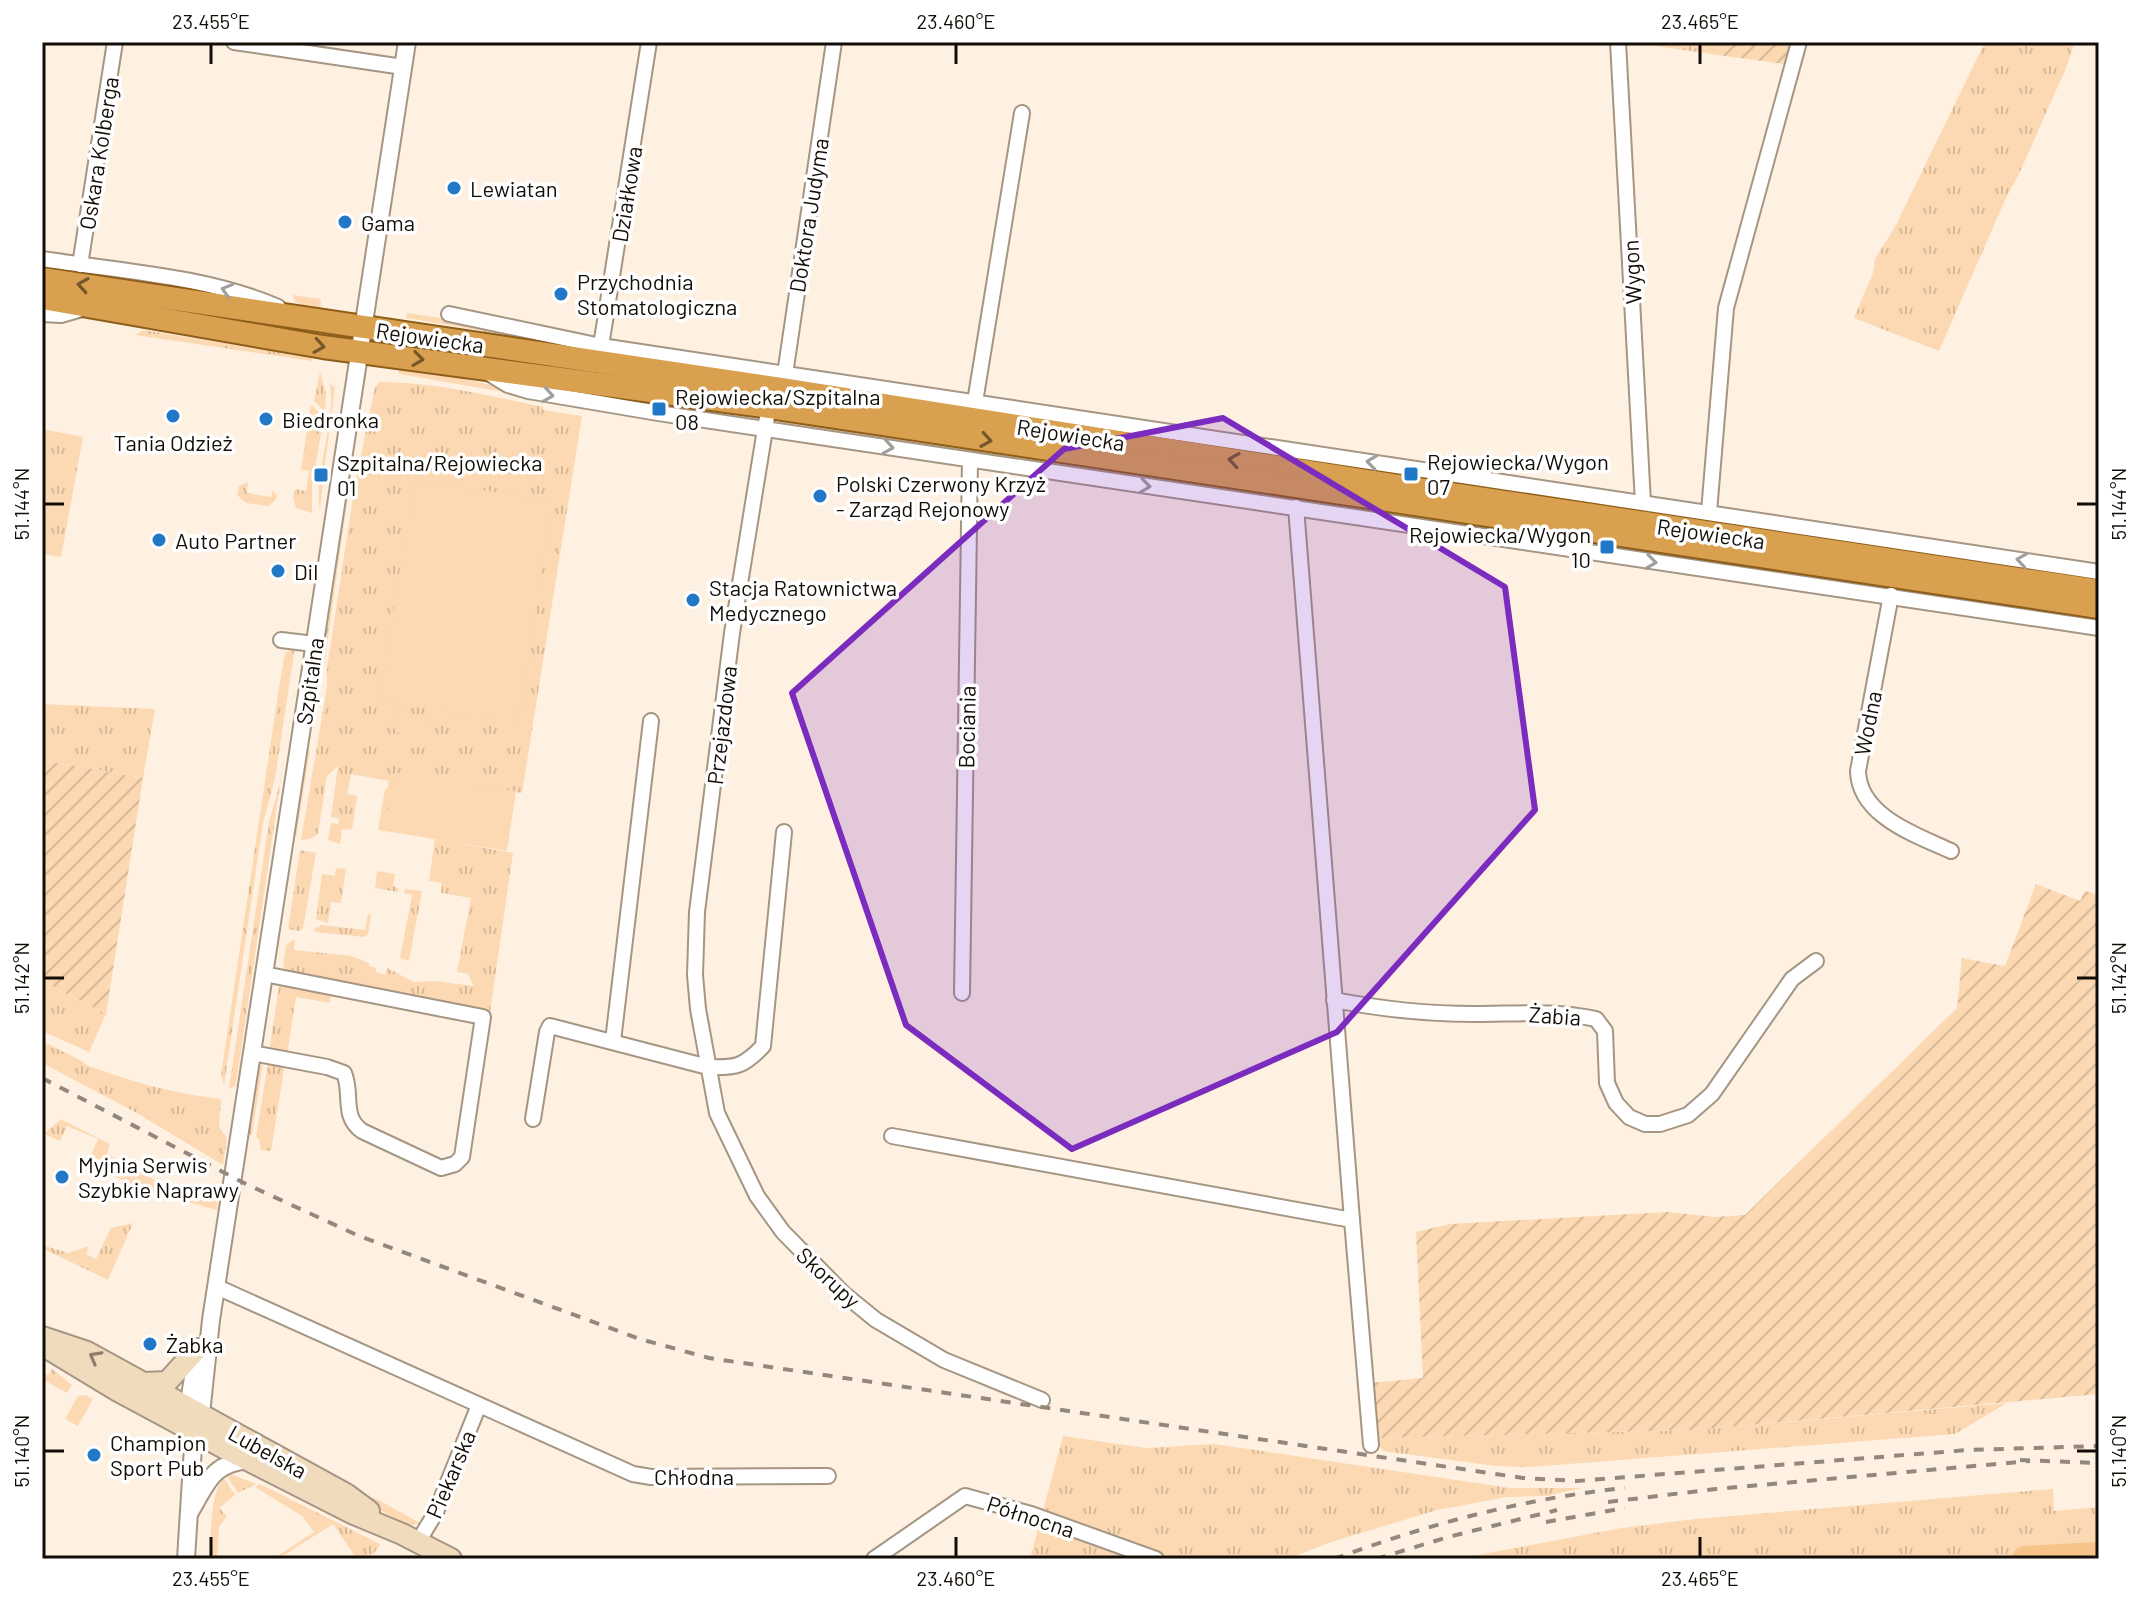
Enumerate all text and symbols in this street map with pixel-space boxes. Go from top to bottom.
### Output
text: 23.455°E [172,9,250,33]
text: 23.460°E [917,9,995,33]
text: 23.465°E [1661,9,1739,33]
street label: Oskara Kolberga [73,75,123,231]
street label: Doktora Judyma [783,136,833,294]
street label: Działkowa [606,144,646,244]
place label: Lewiatan [470,175,558,201]
marker: Lewiatan [445,179,463,197]
place label: Gama [361,209,415,235]
marker: Gama [336,213,354,231]
street label: Wygon [1616,239,1646,305]
place label: Przychodnia Stomatologiczna [577,268,737,319]
one-way arrow [76,277,90,294]
one-way arrow [221,283,235,299]
marker: Przychodnia Stomatologiczna [552,285,570,303]
street label: Rejowiecka [374,317,486,357]
one-way arrow [312,337,326,354]
one-way arrow [411,350,425,367]
place label: Rejowiecka/Szpitalna 08 [675,383,880,434]
one-way arrow [541,385,554,402]
marker: Rejowiecka/Szpitalna 08 [650,400,668,418]
place label: Biedronka [282,406,379,432]
marker: Tania Odzież [164,407,182,425]
marker: Biedronka [257,410,275,428]
street label: Rejowiecka [1015,413,1127,455]
place label: Tania Odzież [113,429,233,455]
one-way arrow [979,431,992,448]
one-way arrow [881,438,894,455]
place label: Rejowiecka/Wygon 07 [1427,448,1609,499]
place label: Szpitalna/Rejowiecka 01 [337,449,542,500]
one-way arrow [1227,452,1241,469]
one-way arrow [1365,454,1379,471]
marker: Rejowiecka/Wygon 07 [1402,465,1420,483]
marker: Szpitalna/Rejowiecka 01 [312,466,330,484]
text: 51.144°N [9,468,33,540]
text: 51.144°N [2106,468,2130,540]
place label: Polski Czerwony Krzyż - Zarząd Rejonowy [836,470,1046,521]
one-way arrow [1138,477,1152,494]
marker: Polski Czerwony Krzyż - Zarząd Rejonowy [811,487,829,505]
street label: Rejowiecka [1655,513,1767,553]
place label: Rejowiecka/Wygon 10 [1409,521,1591,572]
place label: Auto Partner [175,527,296,553]
marker: Auto Partner [150,531,168,549]
marker: Rejowiecka/Wygon 10 [1598,538,1616,556]
one-way arrow [2015,552,2029,569]
one-way arrow [1644,553,1658,570]
place label: Dil [294,558,318,584]
marker: Dil [269,562,287,580]
place label: Stacja Ratownictwa Medycznego [709,574,897,625]
marker: Stacja Ratownictwa Medycznego [684,591,702,609]
street label: Szpitalna [290,636,328,726]
street label: Przejazdowa [701,664,741,786]
street label: Bociania [952,685,980,769]
street label: Wodna [1848,688,1886,758]
text: 51.142°N [9,942,33,1014]
text: 51.142°N [2106,942,2130,1014]
street label: Żabia [1528,1000,1582,1030]
place label: Myjnia Serwis Szybkie Naprawy [78,1151,239,1202]
marker: Myjnia Serwis Szybkie Naprawy [53,1168,71,1186]
street label: Skorupy [792,1241,866,1313]
place label: Żabka [166,1331,223,1357]
marker: Żabka [141,1335,159,1353]
one-way arrow [89,1351,103,1366]
text: 51.140°N [9,1415,33,1487]
text: 51.140°N [2106,1415,2130,1487]
street label: Lubelska [224,1419,312,1483]
street label: Piekarska [420,1426,480,1522]
place label: Champion Sport Pub [110,1429,206,1480]
marker: Champion Sport Pub [85,1446,103,1464]
street label: Chłodna [654,1463,734,1489]
street label: Północna [984,1490,1078,1542]
text: 23.455°E [172,1566,250,1590]
text: 23.460°E [917,1566,995,1590]
text: 23.465°E [1661,1566,1739,1590]

